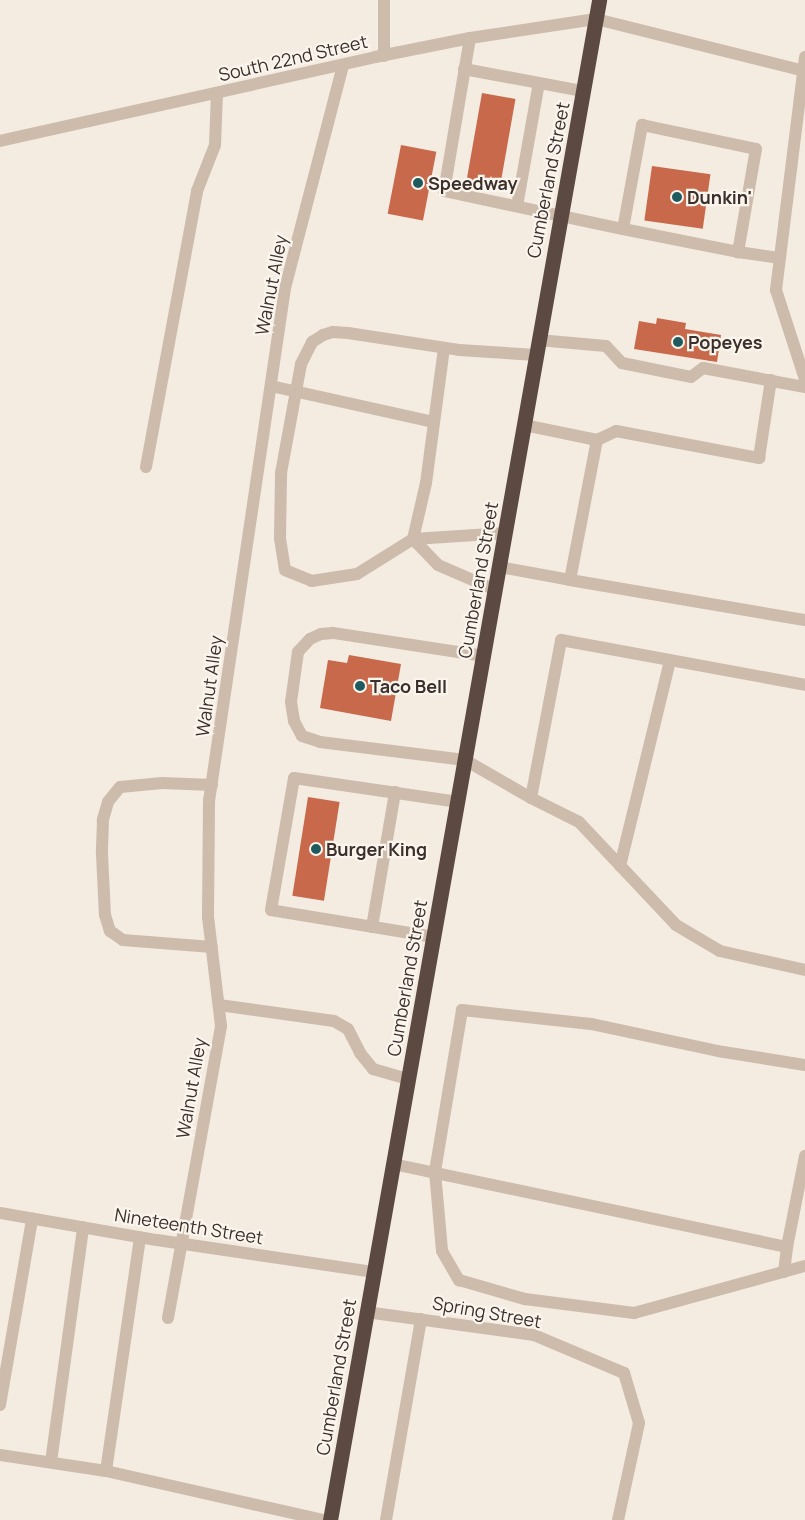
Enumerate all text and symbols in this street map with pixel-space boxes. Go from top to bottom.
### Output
street label: South 22nd Street [216,30,370,86]
street label: Cumberland Street [522,100,574,260]
place label: Speedway [428,172,518,194]
marker: Speedway [412,177,424,189]
place label: Dunkin' [687,186,752,208]
marker: Dunkin' [671,191,683,203]
street label: Walnut Alley [251,233,291,337]
place label: Popeyes [688,331,763,353]
marker: Popeyes [672,336,684,348]
street label: Cumberland Street [454,500,502,660]
street label: Walnut Alley [191,634,227,738]
place label: Taco Bell [370,675,447,697]
marker: Taco Bell [354,680,366,692]
place label: Burger King [326,838,427,860]
marker: Burger King [310,843,322,855]
street label: Cumberland Street [383,898,431,1058]
street label: Walnut Alley [172,1036,210,1140]
street label: Nineteenth Street [113,1204,265,1248]
street label: Spring Street [431,1292,543,1332]
street label: Cumberland Street [312,1297,360,1457]

